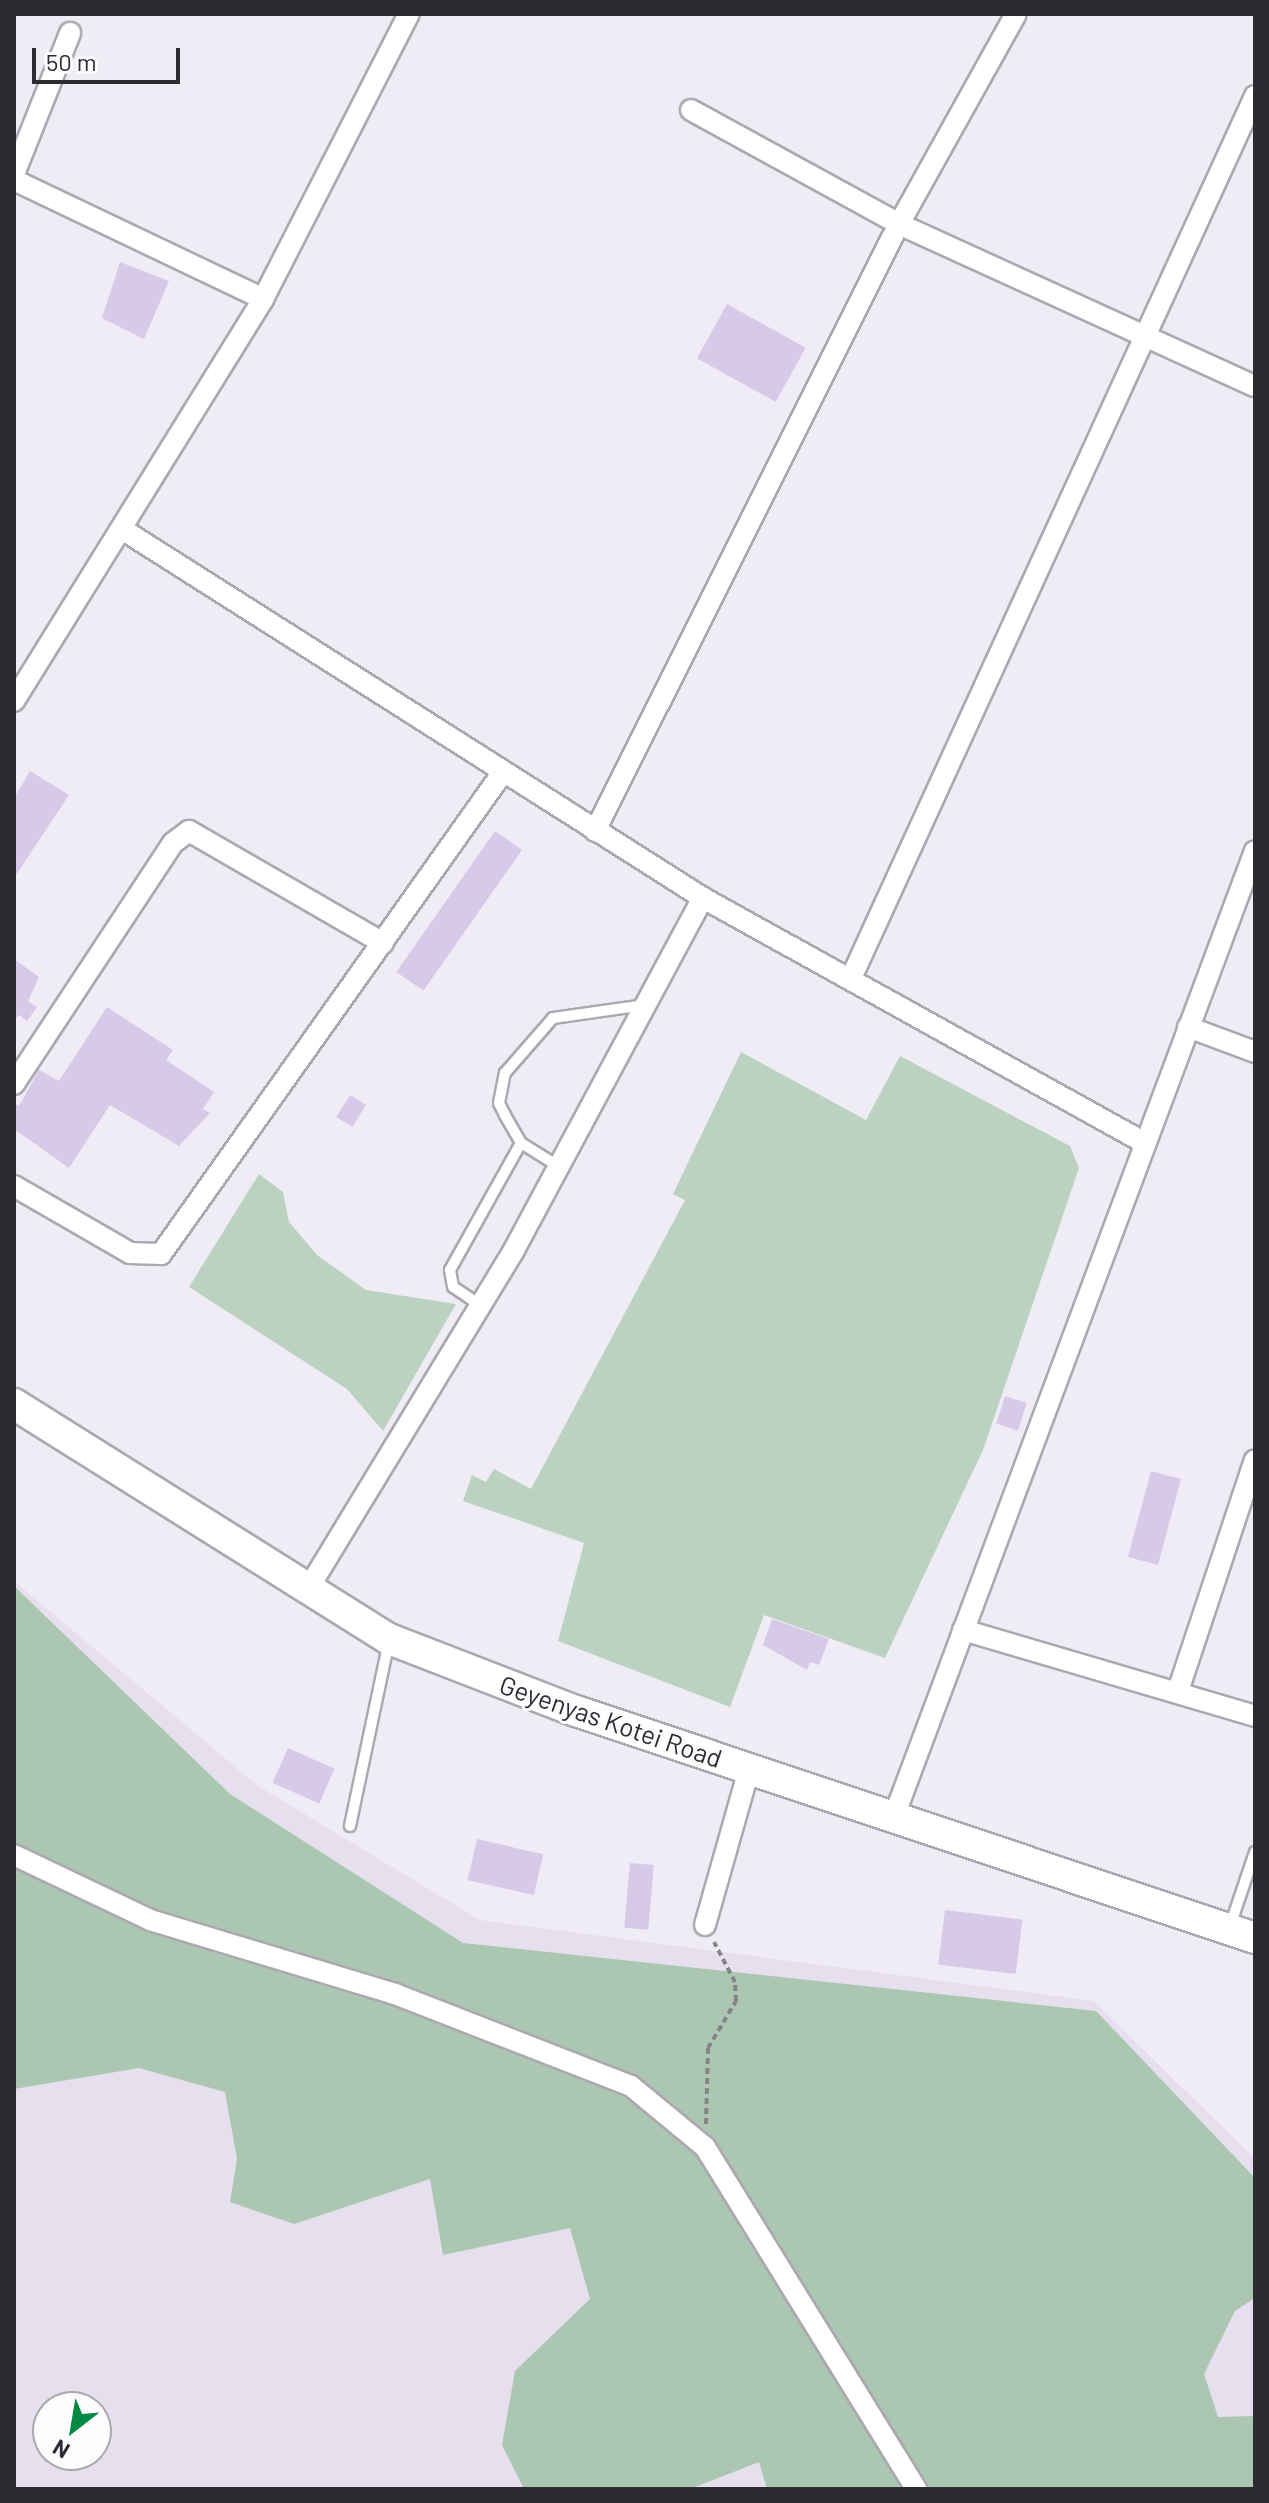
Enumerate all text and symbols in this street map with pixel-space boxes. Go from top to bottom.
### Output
scale bar [36,32,184,82]
text: 50 m [46,47,97,76]
street label: Geyenyas Kotei Road [496,1668,726,1774]
north arrow [32,2391,112,2471]
text: N [48,2435,74,2465]

